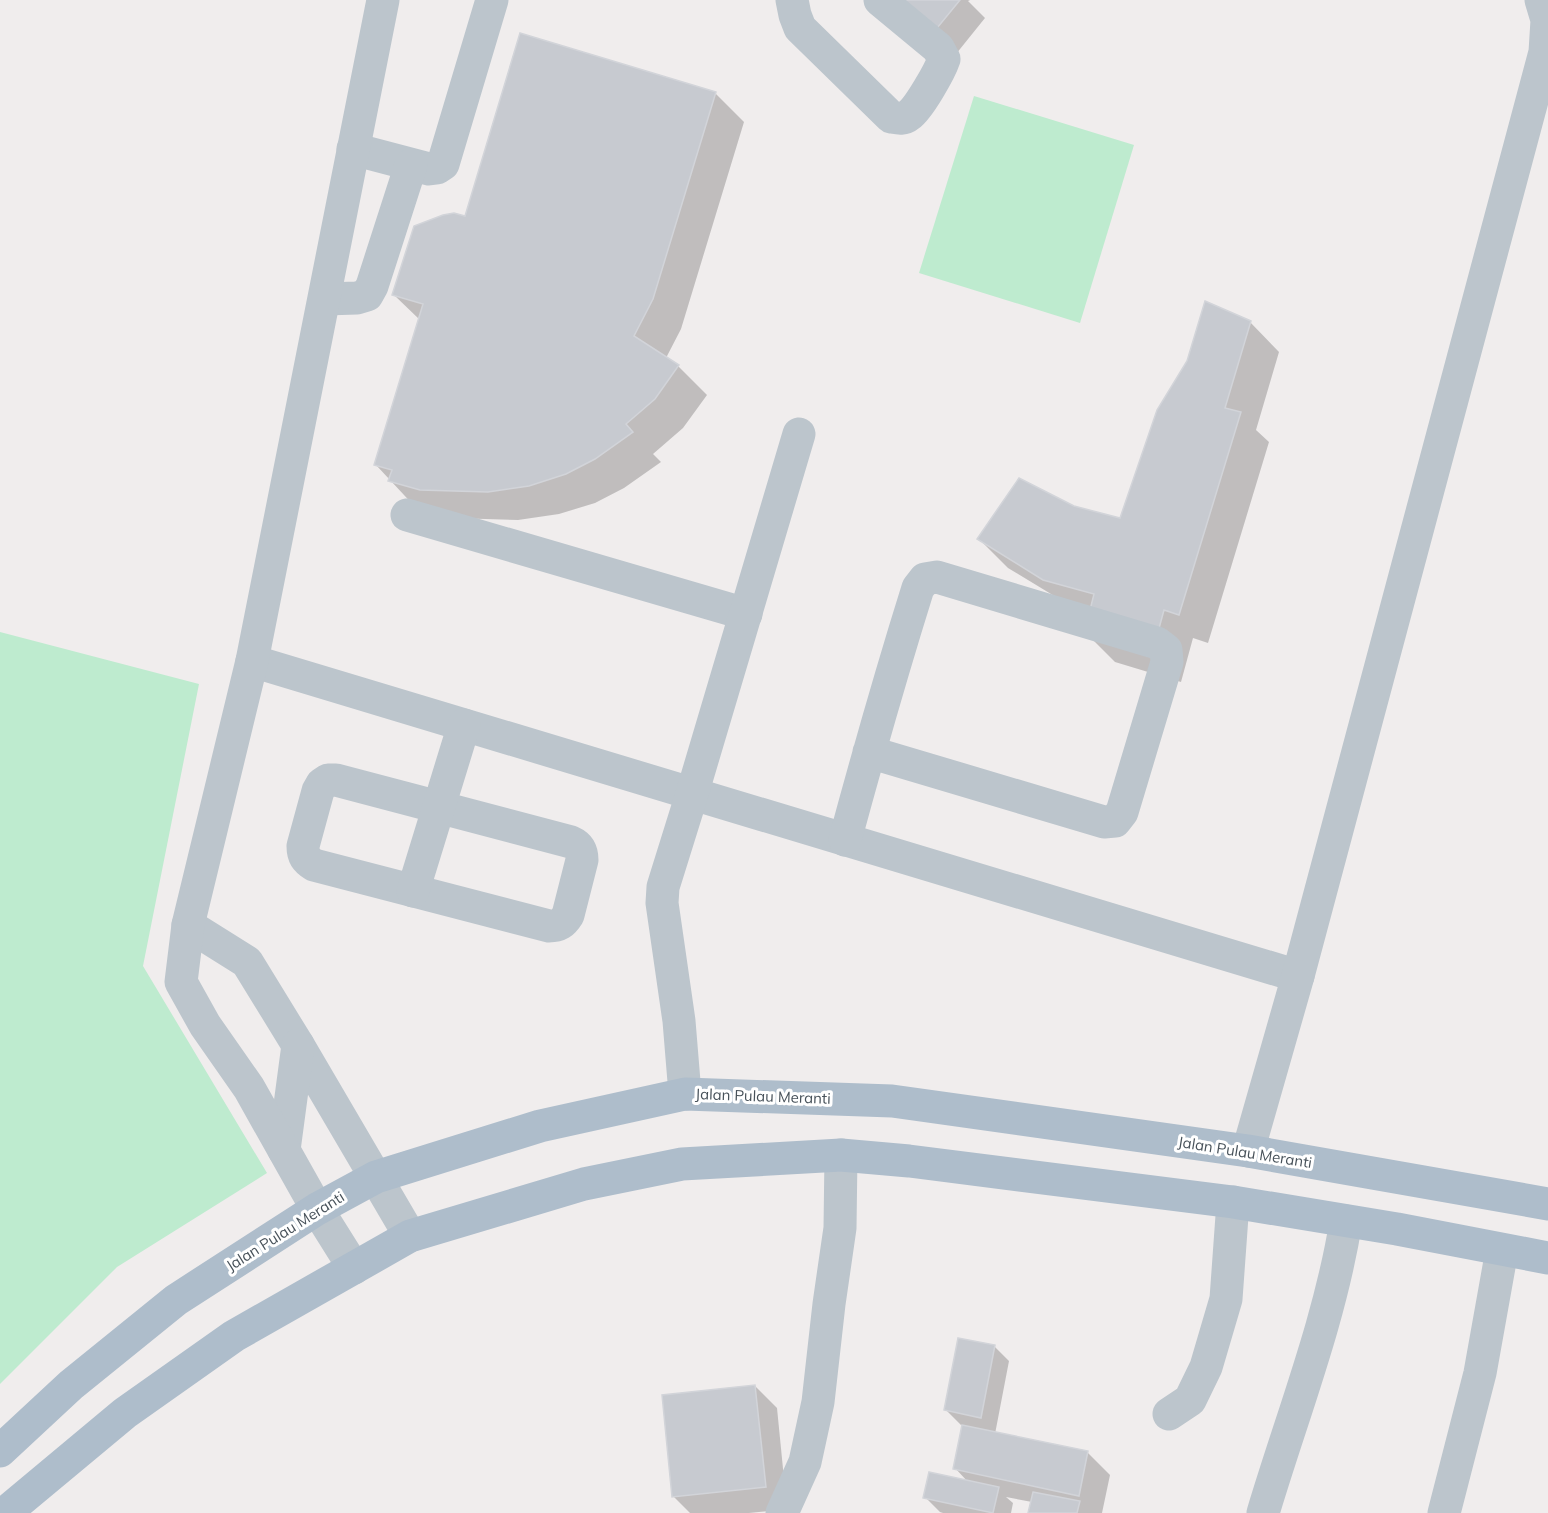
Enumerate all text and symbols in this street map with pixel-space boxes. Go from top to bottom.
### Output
street label: Jalan Pulau Meranti [695,1084,831,1108]
street label: Jalan Pulau Meranti [1177,1132,1313,1172]
street label: Jalan Pulau Meranti [222,1187,348,1275]

